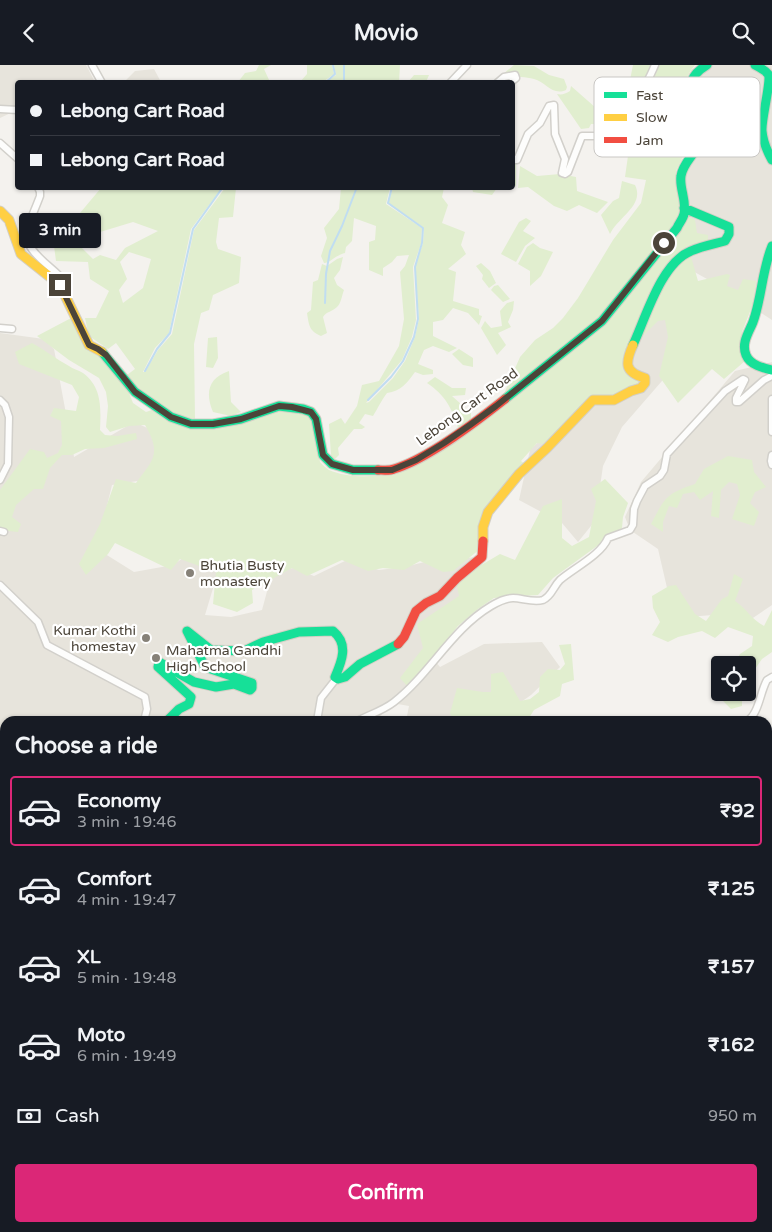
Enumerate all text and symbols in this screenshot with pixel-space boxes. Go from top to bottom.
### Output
icon: back [15,19,43,47]
icon: search [729,19,757,47]
text: Movio [354,20,418,46]
legend [594,77,760,157]
text: Fast [636,87,664,104]
text: Lebong Cart Road [60,100,225,122]
text: Slow [636,109,668,126]
text: Jam [636,132,663,149]
text: Lebong Cart Road [60,149,225,171]
callout: 3 min [19,213,101,247]
text: 3 min [39,220,81,240]
route start [653,232,675,254]
route end [49,274,71,296]
street label: Lebong Cart Road [413,364,521,450]
place label: Bhutia Busty monastery [200,557,285,590]
marker: Bhutia Busty monastery [184,567,196,579]
place label: Kumar Kothi homestay [53,622,136,655]
marker: Kumar Kothi homestay [140,632,152,644]
place label: Mahatma Gandhi High School [166,642,281,675]
marker: Mahatma Gandhi High School [150,652,162,664]
map controls [711,656,756,701]
button: locate [711,656,756,701]
text: Choose a ride [15,733,158,759]
icon: car [17,789,62,834]
text: Economy [77,790,161,812]
text: ₹92 [720,800,755,822]
text: 3 min · 19:46 [77,812,176,832]
icon: car [17,867,62,912]
text: Comfort [77,868,151,890]
text: ₹125 [708,878,755,900]
text: 4 min · 19:47 [77,890,176,910]
icon: car [17,945,62,990]
text: XL [77,946,101,968]
text: ₹157 [708,956,755,978]
text: 5 min · 19:48 [77,968,176,988]
icon: car [17,1023,62,1068]
text: Moto [77,1024,125,1046]
text: ₹162 [708,1034,755,1056]
text: 6 min · 19:49 [77,1046,176,1066]
icon: cash [15,1102,43,1130]
text: Cash [55,1105,100,1127]
text: 950 m [708,1106,757,1126]
button: Confirm [15,1164,757,1222]

